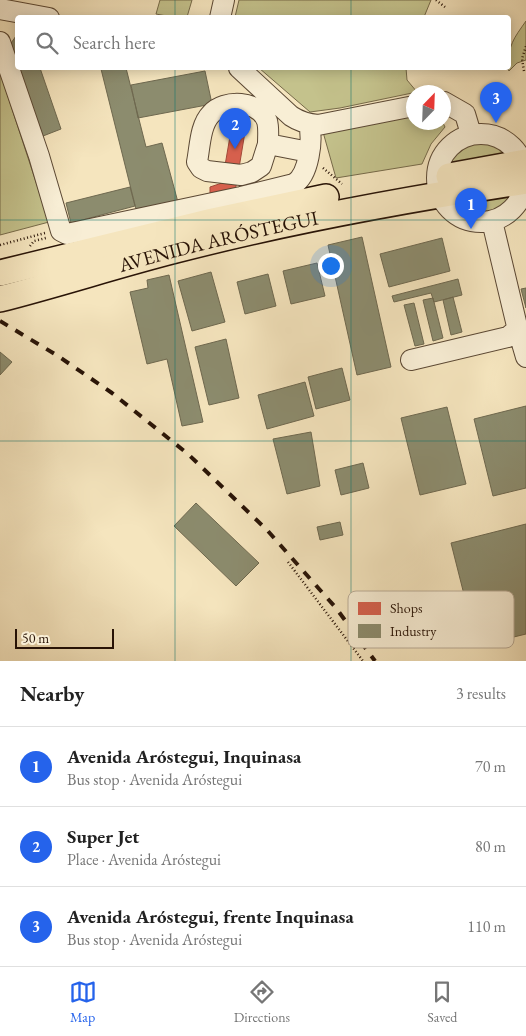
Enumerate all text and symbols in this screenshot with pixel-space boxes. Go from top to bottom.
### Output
search box [15,15,511,70]
icon: search [33,29,61,57]
text: Search here [73,30,155,55]
pin: 3 [480,82,512,123]
north arrow [406,85,451,130]
pin: 2 [219,108,251,149]
pin: 1 [455,188,487,229]
street label: AVENIDA ARÓSTEGUI [115,205,321,278]
your location [318,253,344,279]
legend [348,591,514,648]
text: Shops [390,599,423,617]
text: Industry [390,622,437,640]
scale bar [15,626,114,649]
text: 50 m [22,629,49,647]
text: Nearby [20,680,84,707]
text: 3 results [456,683,506,704]
text: Avenida Aróstegui, Inquinasa [67,744,301,769]
text: 1 [32,756,40,777]
text: 70 m [475,756,506,777]
text: Bus stop · Avenida Aróstegui [67,769,242,790]
text: Super Jet [67,824,139,849]
text: 2 [32,836,40,857]
text: 80 m [475,836,506,857]
text: Place · Avenida Aróstegui [67,849,221,870]
text: Avenida Aróstegui, frente Inquinasa [67,904,354,929]
text: 3 [32,916,40,937]
text: 110 m [467,916,506,937]
text: Bus stop · Avenida Aróstegui [67,929,242,950]
tab: Map [69,978,97,1026]
tab: Directions [234,978,290,1026]
tab: Saved [427,978,457,1026]

